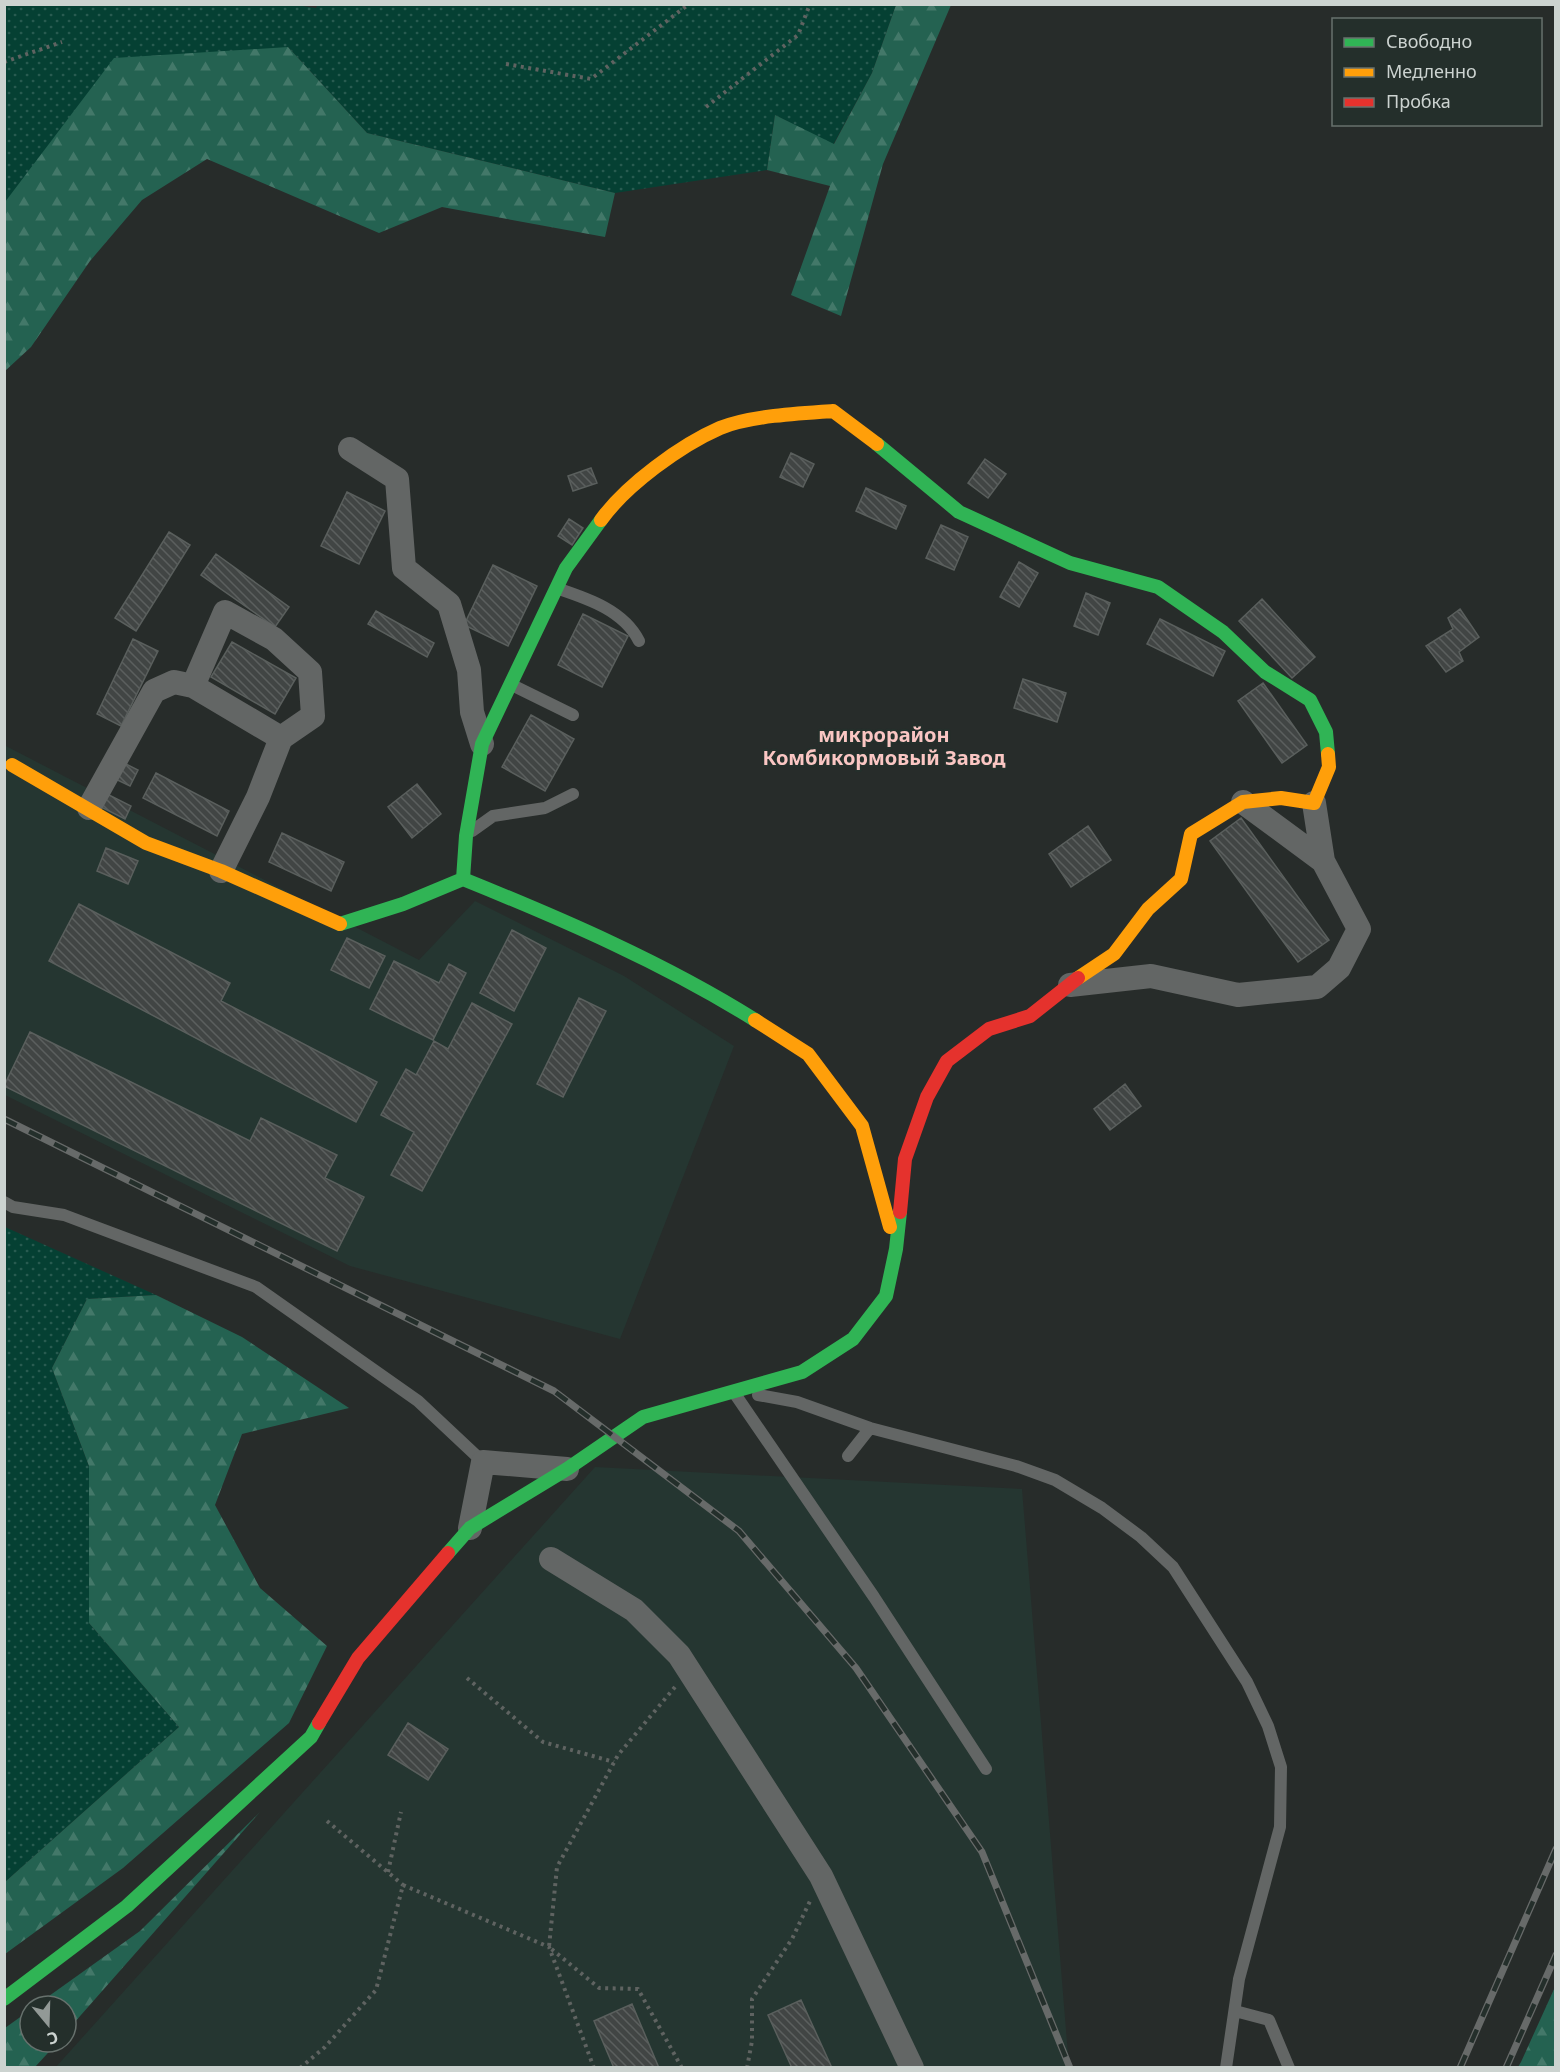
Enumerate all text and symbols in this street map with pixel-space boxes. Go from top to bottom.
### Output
legend [1332,18,1542,126]
text: Свободно [1386,29,1472,53]
text: Медленно [1386,59,1477,83]
text: Пробка [1386,89,1451,113]
district label: микрорайон Комбикормовый Завод [762,721,1006,771]
north arrow [18,1994,78,2054]
text: С [44,2026,61,2050]

